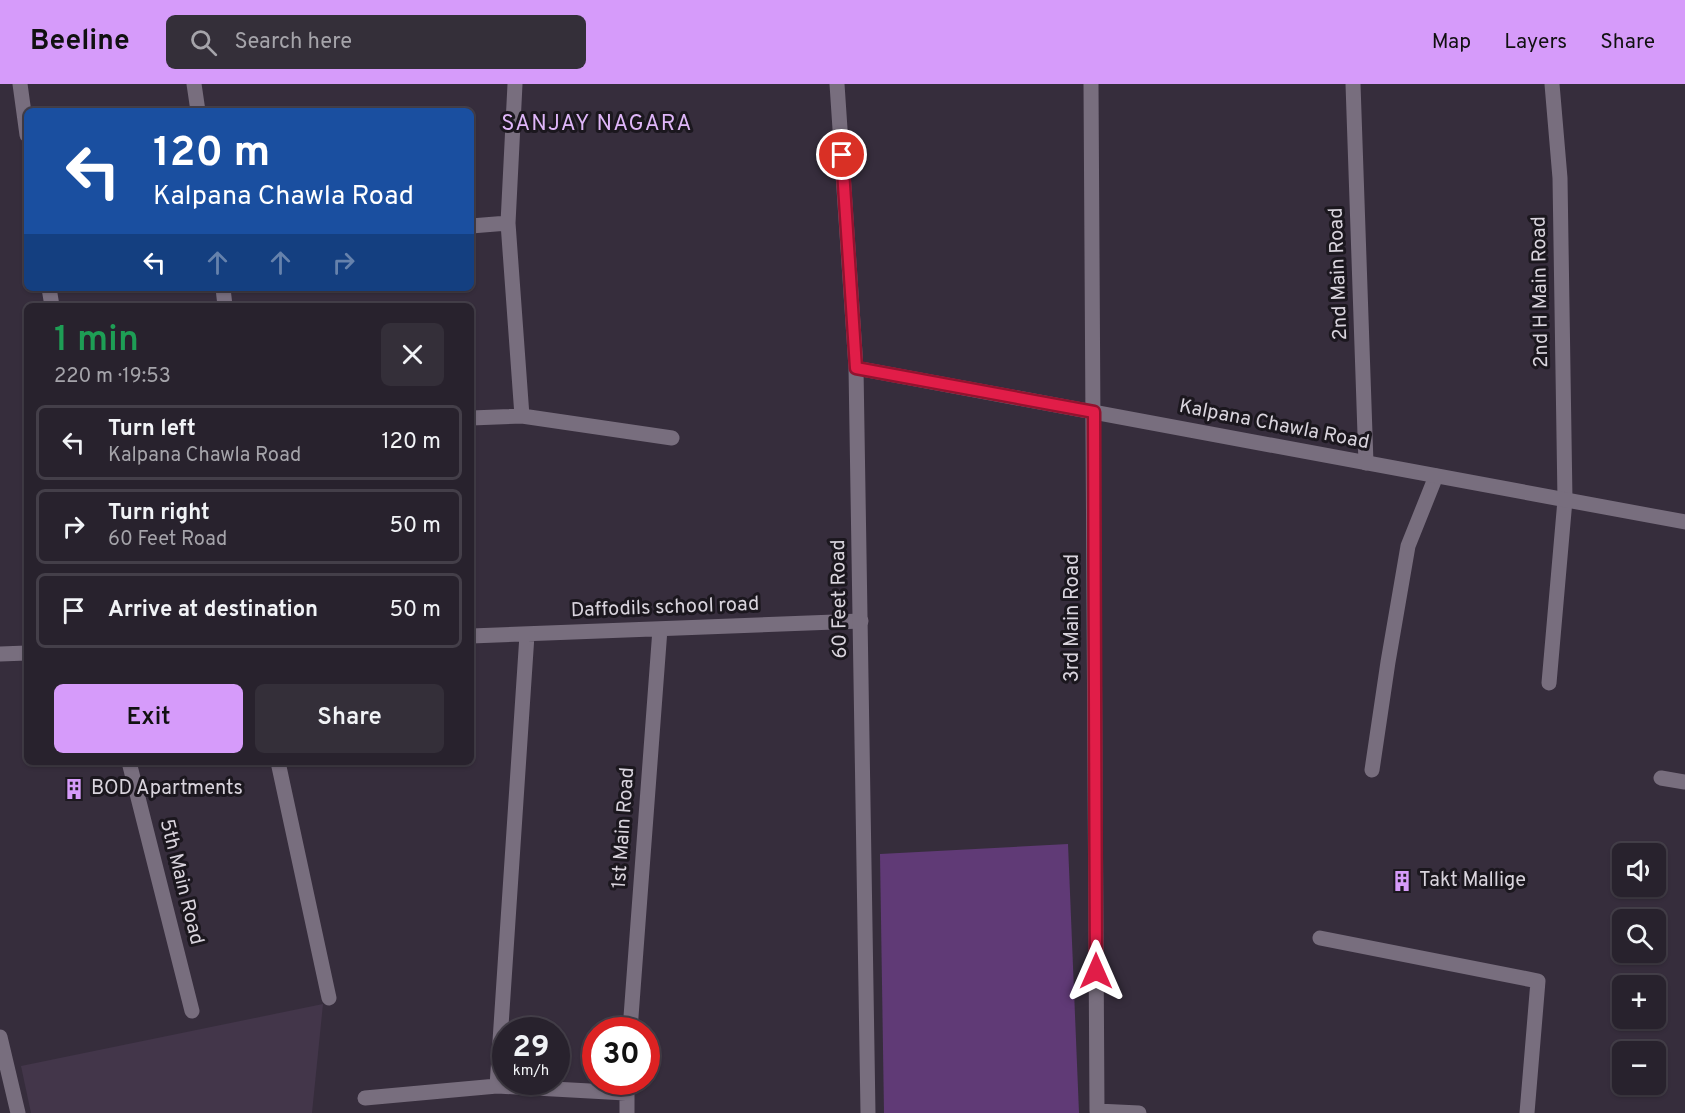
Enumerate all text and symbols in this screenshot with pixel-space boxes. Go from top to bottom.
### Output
search box [166,15,586,69]
text: Beeline [30,24,130,60]
icon: search [187,26,220,59]
text: Search here [235,29,352,56]
text: Map [1432,29,1471,56]
text: Layers [1504,29,1567,56]
text: Share [1600,29,1655,56]
district label: SANJAY NAGARA [501,111,693,138]
text: 120 m [153,128,270,181]
pin [816,129,867,180]
icon: left [54,132,132,210]
icon: arrive [825,138,858,171]
text: Kalpana Chawla Road [153,180,414,214]
street label: 2nd Main Road [1324,207,1354,341]
street label: 2nd H Main Road [1527,216,1555,368]
icon: left [138,246,171,279]
icon: ahead [201,246,234,279]
icon: ahead [264,246,297,279]
icon: right [327,246,360,279]
text: 1 min [54,318,139,364]
button: close [381,323,444,386]
text: 220 m · 19:53 [54,364,171,390]
street label: Kalpana Chawla Road [1177,394,1371,456]
text: Turn left [108,416,196,443]
icon: left [57,426,90,459]
text: 120 m [381,429,441,456]
text: Kalpana Chawla Road [108,443,301,469]
text: Turn right [108,500,210,527]
icon: right [57,510,90,543]
text: 50 m [389,513,441,540]
text: 60 Feet Road [108,527,227,553]
street label: 60 Feet Road [826,539,854,659]
street label: 3rd Main Road [1060,554,1086,682]
street label: Daffodils school road [570,592,760,624]
icon: arrive [57,594,90,627]
text: Arrive at destination [108,597,318,624]
text: 50 m [389,597,441,624]
button: Exit [54,684,243,753]
button: Share [255,684,444,753]
street label: 1st Main Road [607,766,641,890]
place label: BOD Apartments [91,776,243,802]
building icon: BOD Apartments [62,777,86,801]
street label: 5th Main Road [153,816,209,948]
map controls [1612,843,1666,1095]
button: sound [1612,843,1666,897]
place label: Takt Mallige [1419,868,1526,894]
building icon: Takt Mallige [1390,869,1414,893]
button: search [1612,909,1666,963]
position arrow [1064,939,1128,1003]
button: + [1612,975,1666,1029]
speed limit sign: 30 [582,1017,660,1095]
text: 29 [513,1030,549,1067]
button: − [1612,1041,1666,1095]
text: km/h [513,1062,549,1081]

